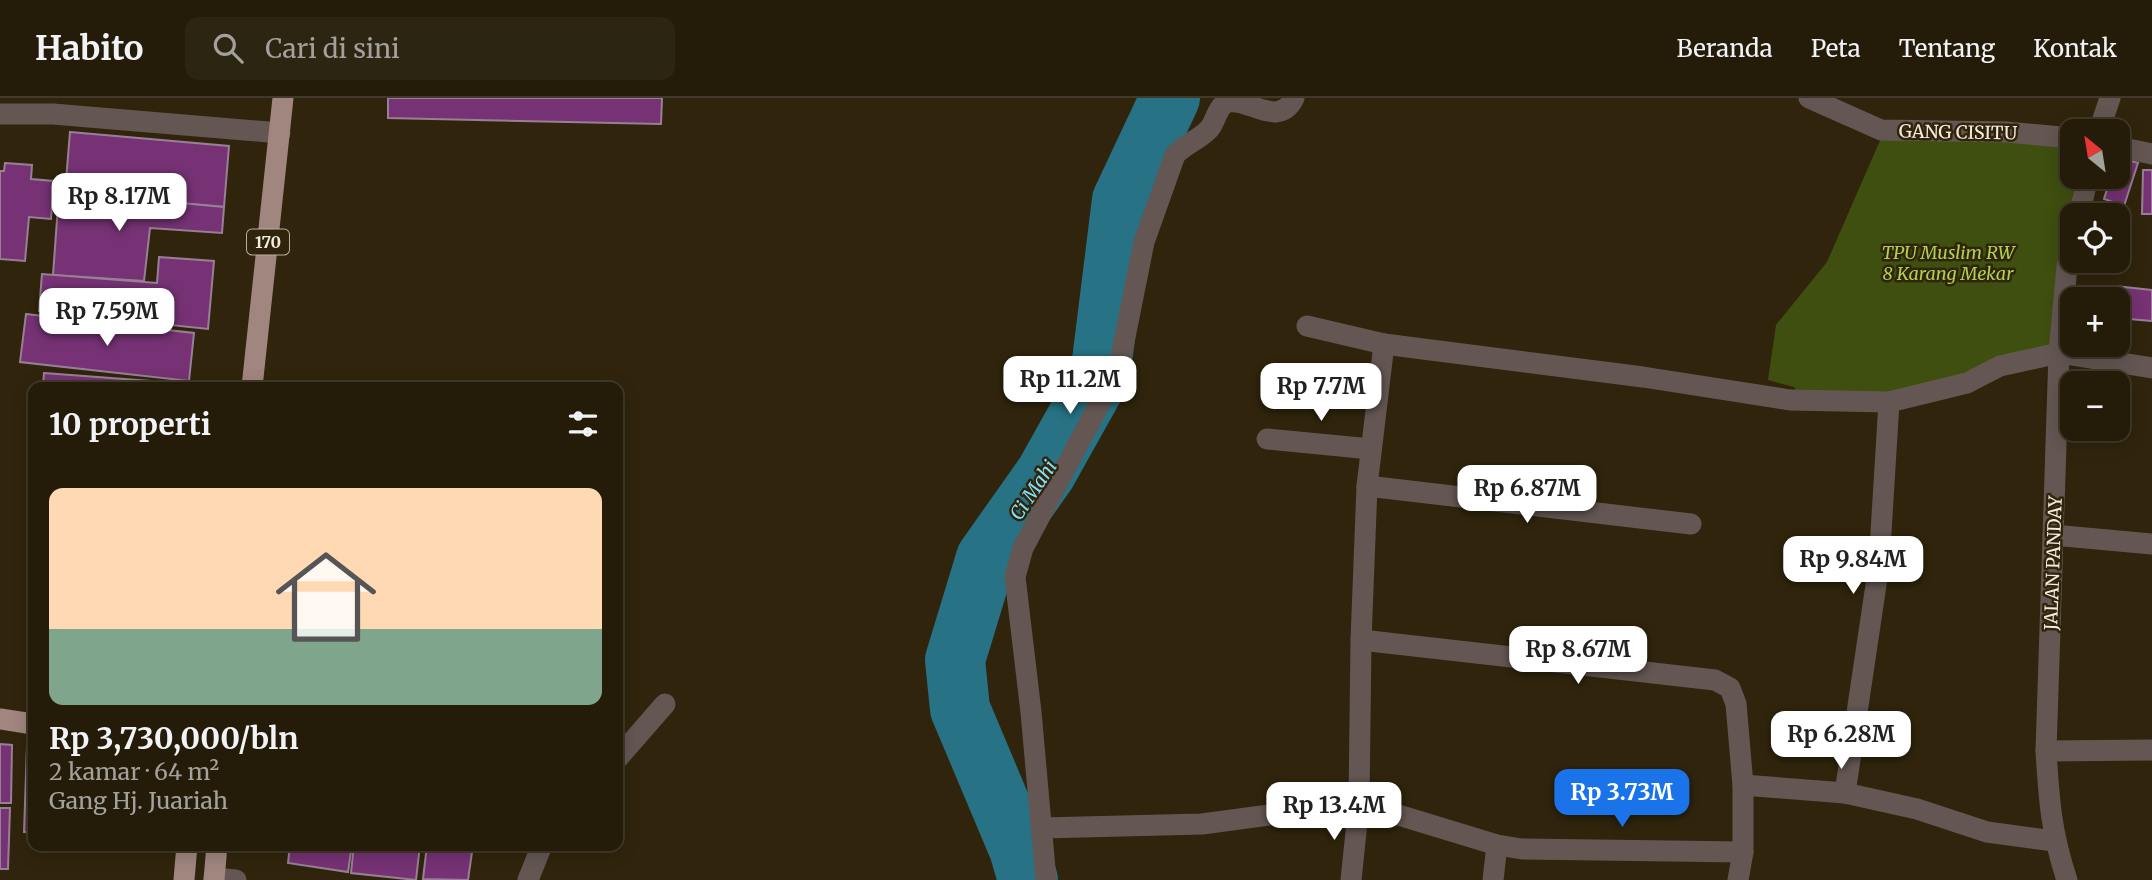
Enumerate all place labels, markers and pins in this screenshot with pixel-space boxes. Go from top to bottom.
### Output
pin: Rp 8.17M [47,174,191,233]
pin: Rp 7.59M [35,288,179,348]
pin: Rp 11.2M [998,356,1142,416]
pin: Rp 7.7M [1256,364,1386,423]
pin: Rp 6.87M [1455,466,1599,525]
pin: Rp 9.84M [1781,536,1925,596]
pin: Rp 8.67M [1506,626,1650,686]
pin: Rp 6.28M [1769,712,1913,771]
pin: Rp 3.73M [1550,770,1694,829]
pin: Rp 13.4M [1262,782,1406,842]

